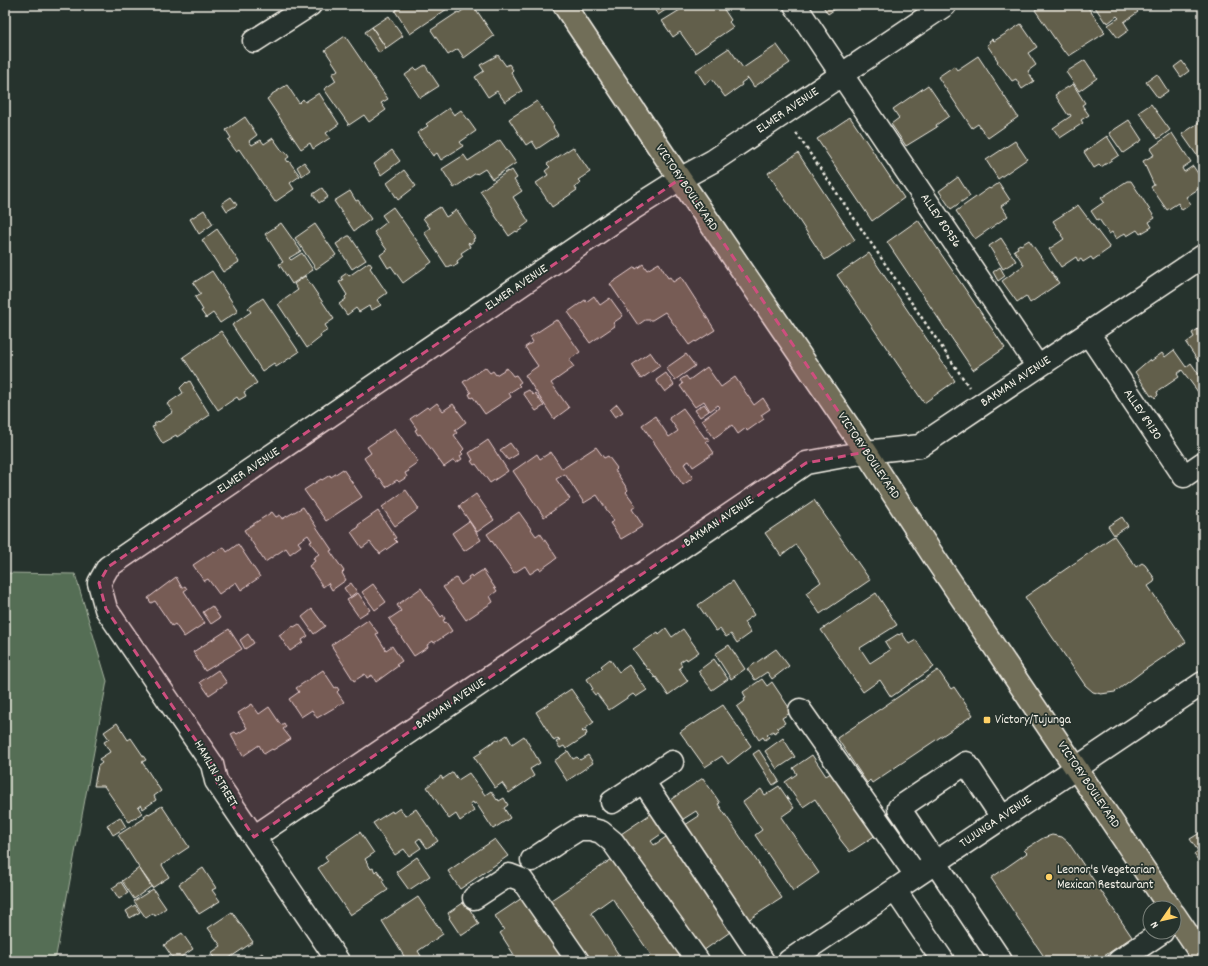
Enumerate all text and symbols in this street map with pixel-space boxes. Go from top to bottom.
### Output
street label: ELMER AVENUE [753,83,823,139]
street label: VICTORY BOULEVARD [650,141,722,235]
street label: ALLEY 80956 [915,190,965,252]
street label: ELMER AVENUE [482,260,552,316]
street label: BAKMAN AVENUE [977,351,1055,413]
street label: ALLEY 89130 [1118,386,1166,444]
street label: VICTORY BOULEVARD [832,409,904,503]
street label: ELMER AVENUE [214,443,284,499]
street label: BAKMAN AVENUE [680,491,758,553]
street label: BAKMAN AVENUE [412,673,490,735]
place label: Victory/Tujunga [995,711,1072,730]
marker: Victory/Tujunga [982,715,992,725]
street label: HAMLIN STREET [188,737,242,811]
street label: VICTORY BOULEVARD [1052,738,1124,832]
street label: TUJUNGA AVENUE [956,791,1036,853]
place label: Leonor's Vegetarian Mexican Restaurant [1057,861,1155,895]
marker: Leonor's Vegetarian Mexican Restaurant [1044,872,1054,882]
north arrow [1142,900,1182,940]
text: N [1147,917,1164,931]

